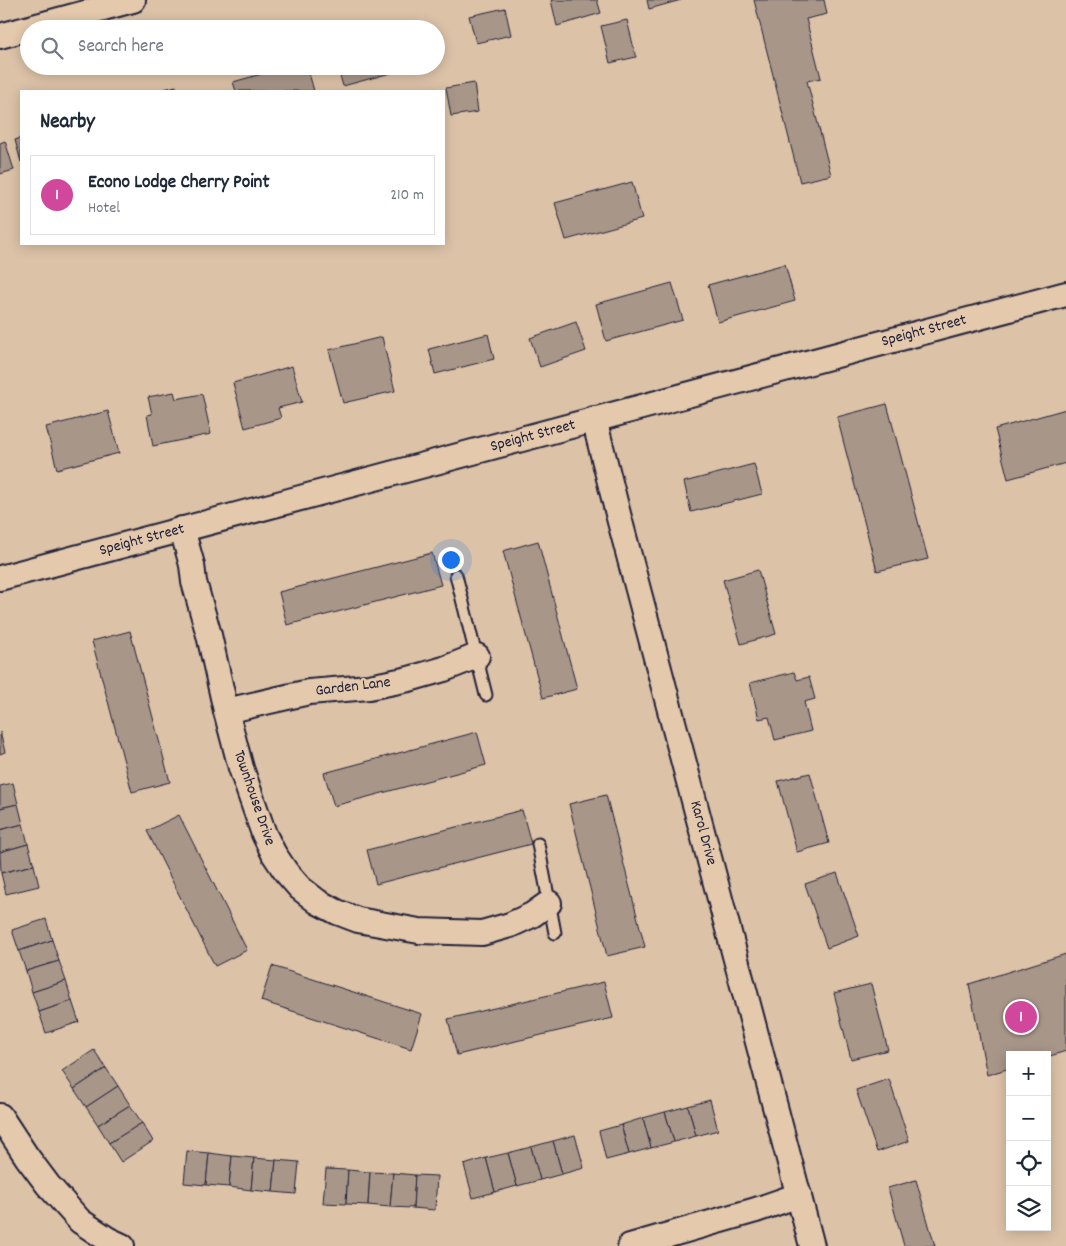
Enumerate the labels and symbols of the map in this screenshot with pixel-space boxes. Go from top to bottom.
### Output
street label: Speight Street [879,309,969,353]
street label: Speight Street [488,414,578,458]
street label: Speight Street [97,518,187,562]
your location [438,547,464,573]
street label: Garden Lane [314,671,392,703]
street label: Townhouse Drive [227,747,281,849]
street label: Karol Drive [683,798,723,868]
pin: 1 [1005,998,1037,1036]

